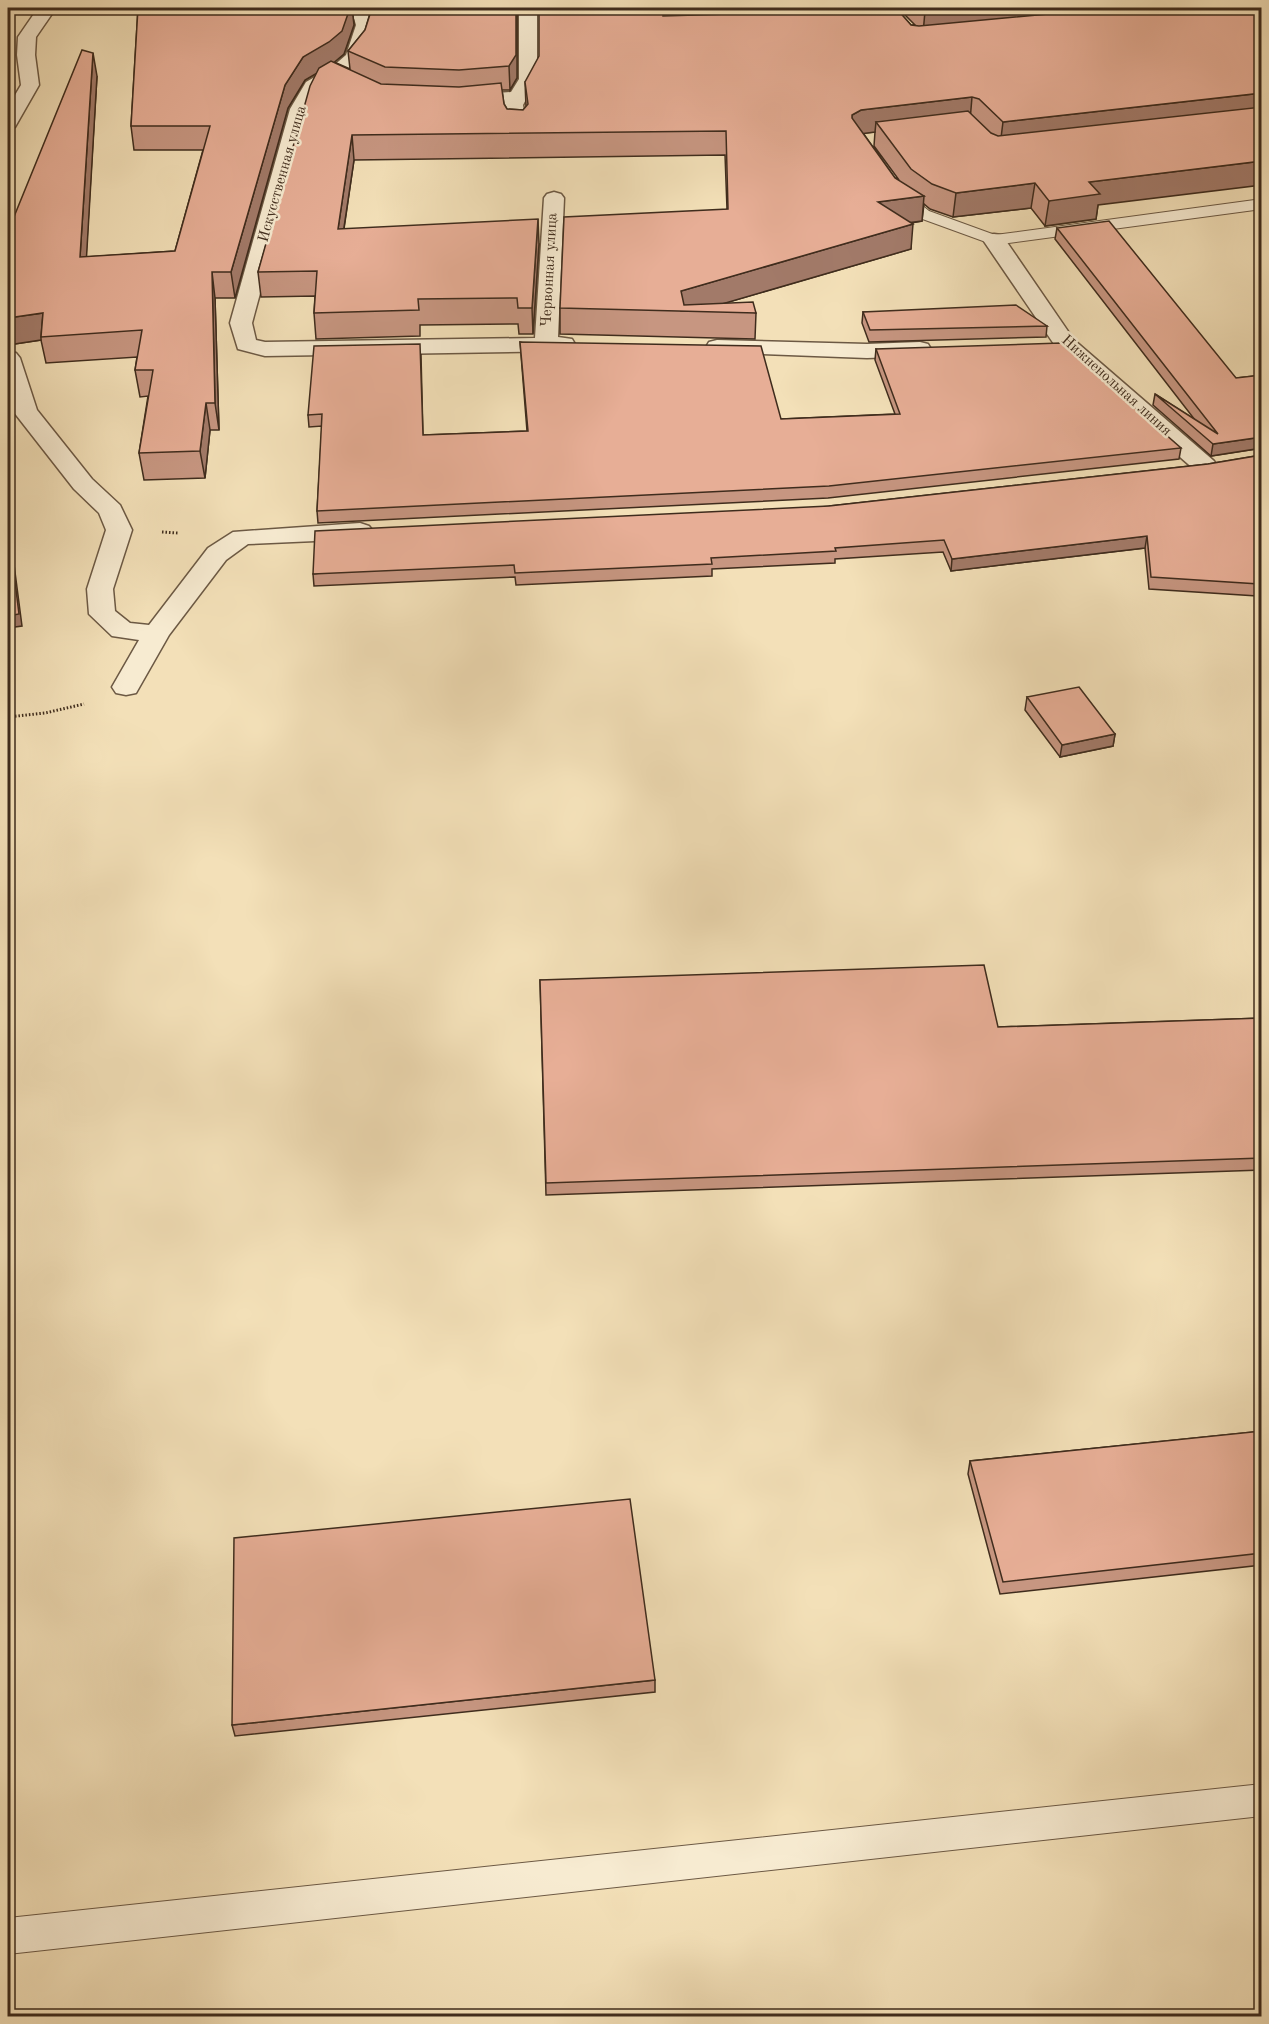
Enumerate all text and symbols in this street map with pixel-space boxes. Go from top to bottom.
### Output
street label: Искусственная улица [256,103,310,244]
street label: Червонная улица [540,212,561,328]
street label: Нижненольная линия [1058,333,1174,439]

